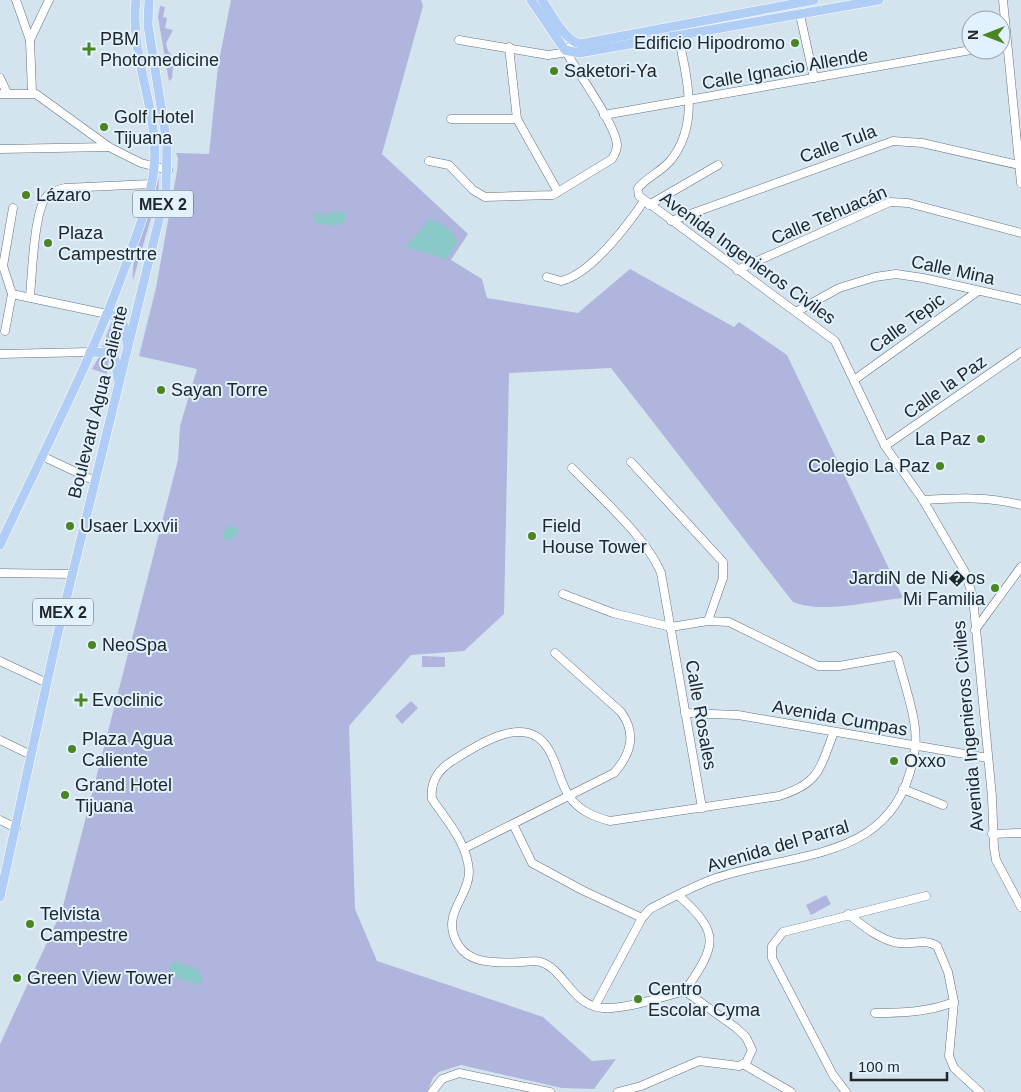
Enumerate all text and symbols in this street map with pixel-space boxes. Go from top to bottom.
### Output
north arrow [961,10,1011,60]
place label: PBM Photomedicine [100,29,219,70]
text: N [965,30,981,40]
place label: Edificio Hipodromo [634,33,785,53]
marker: Edificio Hipodromo [789,37,801,49]
marker: PBM Photomedicine [82,42,96,56]
street label: Calle Ignacio Allende [700,45,870,93]
place label: Saketori-Ya [564,61,658,81]
marker: Saketori-Ya [548,65,560,77]
place label: Golf Hotel Tijuana [114,107,194,148]
marker: Golf Hotel Tijuana [98,121,110,133]
street label: Calle Tula [797,121,880,167]
street label: Calle Tehuacán [768,182,890,248]
place label: Lázaro [36,185,91,205]
street label: Avenida Ingenieros Civiles [656,188,840,328]
marker: Lázaro [20,189,32,201]
road number: MEX 2 [133,190,193,218]
place label: Plaza Campestrtre [58,223,157,264]
marker: Plaza Campestrtre [42,237,54,249]
street label: Calle Mina [909,251,998,289]
street label: Calle Tepic [866,289,948,357]
street label: Boulevard Agua Caliente [64,303,132,501]
street label: Calle la Paz [900,351,990,423]
place label: Sayan Torre [171,380,268,400]
marker: Sayan Torre [155,384,167,396]
place label: La Paz [915,429,971,449]
marker: La Paz [975,433,987,445]
place label: Colegio La Paz [808,456,930,476]
marker: Colegio La Paz [934,460,946,472]
place label: Usaer Lxxvii [80,516,178,536]
place label: Field House Tower [542,516,647,557]
marker: Usaer Lxxvii [64,520,76,532]
marker: Field House Tower [526,530,538,542]
place label: JardiN de Ni�os Mi Familia [849,568,986,609]
marker: JardiN de Ni�os Mi Familia [989,582,1001,594]
road number: MEX 2 [33,598,93,626]
street label: Avenida Ingenieros Civiles [949,620,987,832]
place label: NeoSpa [102,635,168,655]
marker: NeoSpa [86,639,98,651]
street label: Calle Rosales [682,659,720,771]
place label: Evoclinic [92,690,163,710]
marker: Evoclinic [74,693,88,707]
street label: Avenida Cumpas [771,696,909,740]
place label: Plaza Agua Caliente [82,729,174,770]
marker: Plaza Agua Caliente [66,743,78,755]
place label: Oxxo [904,751,946,771]
marker: Oxxo [888,755,900,767]
place label: Grand Hotel Tijuana [75,775,172,816]
marker: Grand Hotel Tijuana [59,789,71,801]
street label: Avenida del Parral [705,816,851,876]
place label: Telvista Campestre [40,904,128,945]
marker: Telvista Campestre [24,918,36,930]
place label: Green View Tower [27,968,173,988]
marker: Green View Tower [11,972,23,984]
place label: Centro Escolar Cyma [648,979,761,1020]
marker: Centro Escolar Cyma [632,993,644,1005]
scale bar [851,1050,947,1082]
text: 100 m [858,1058,900,1075]

